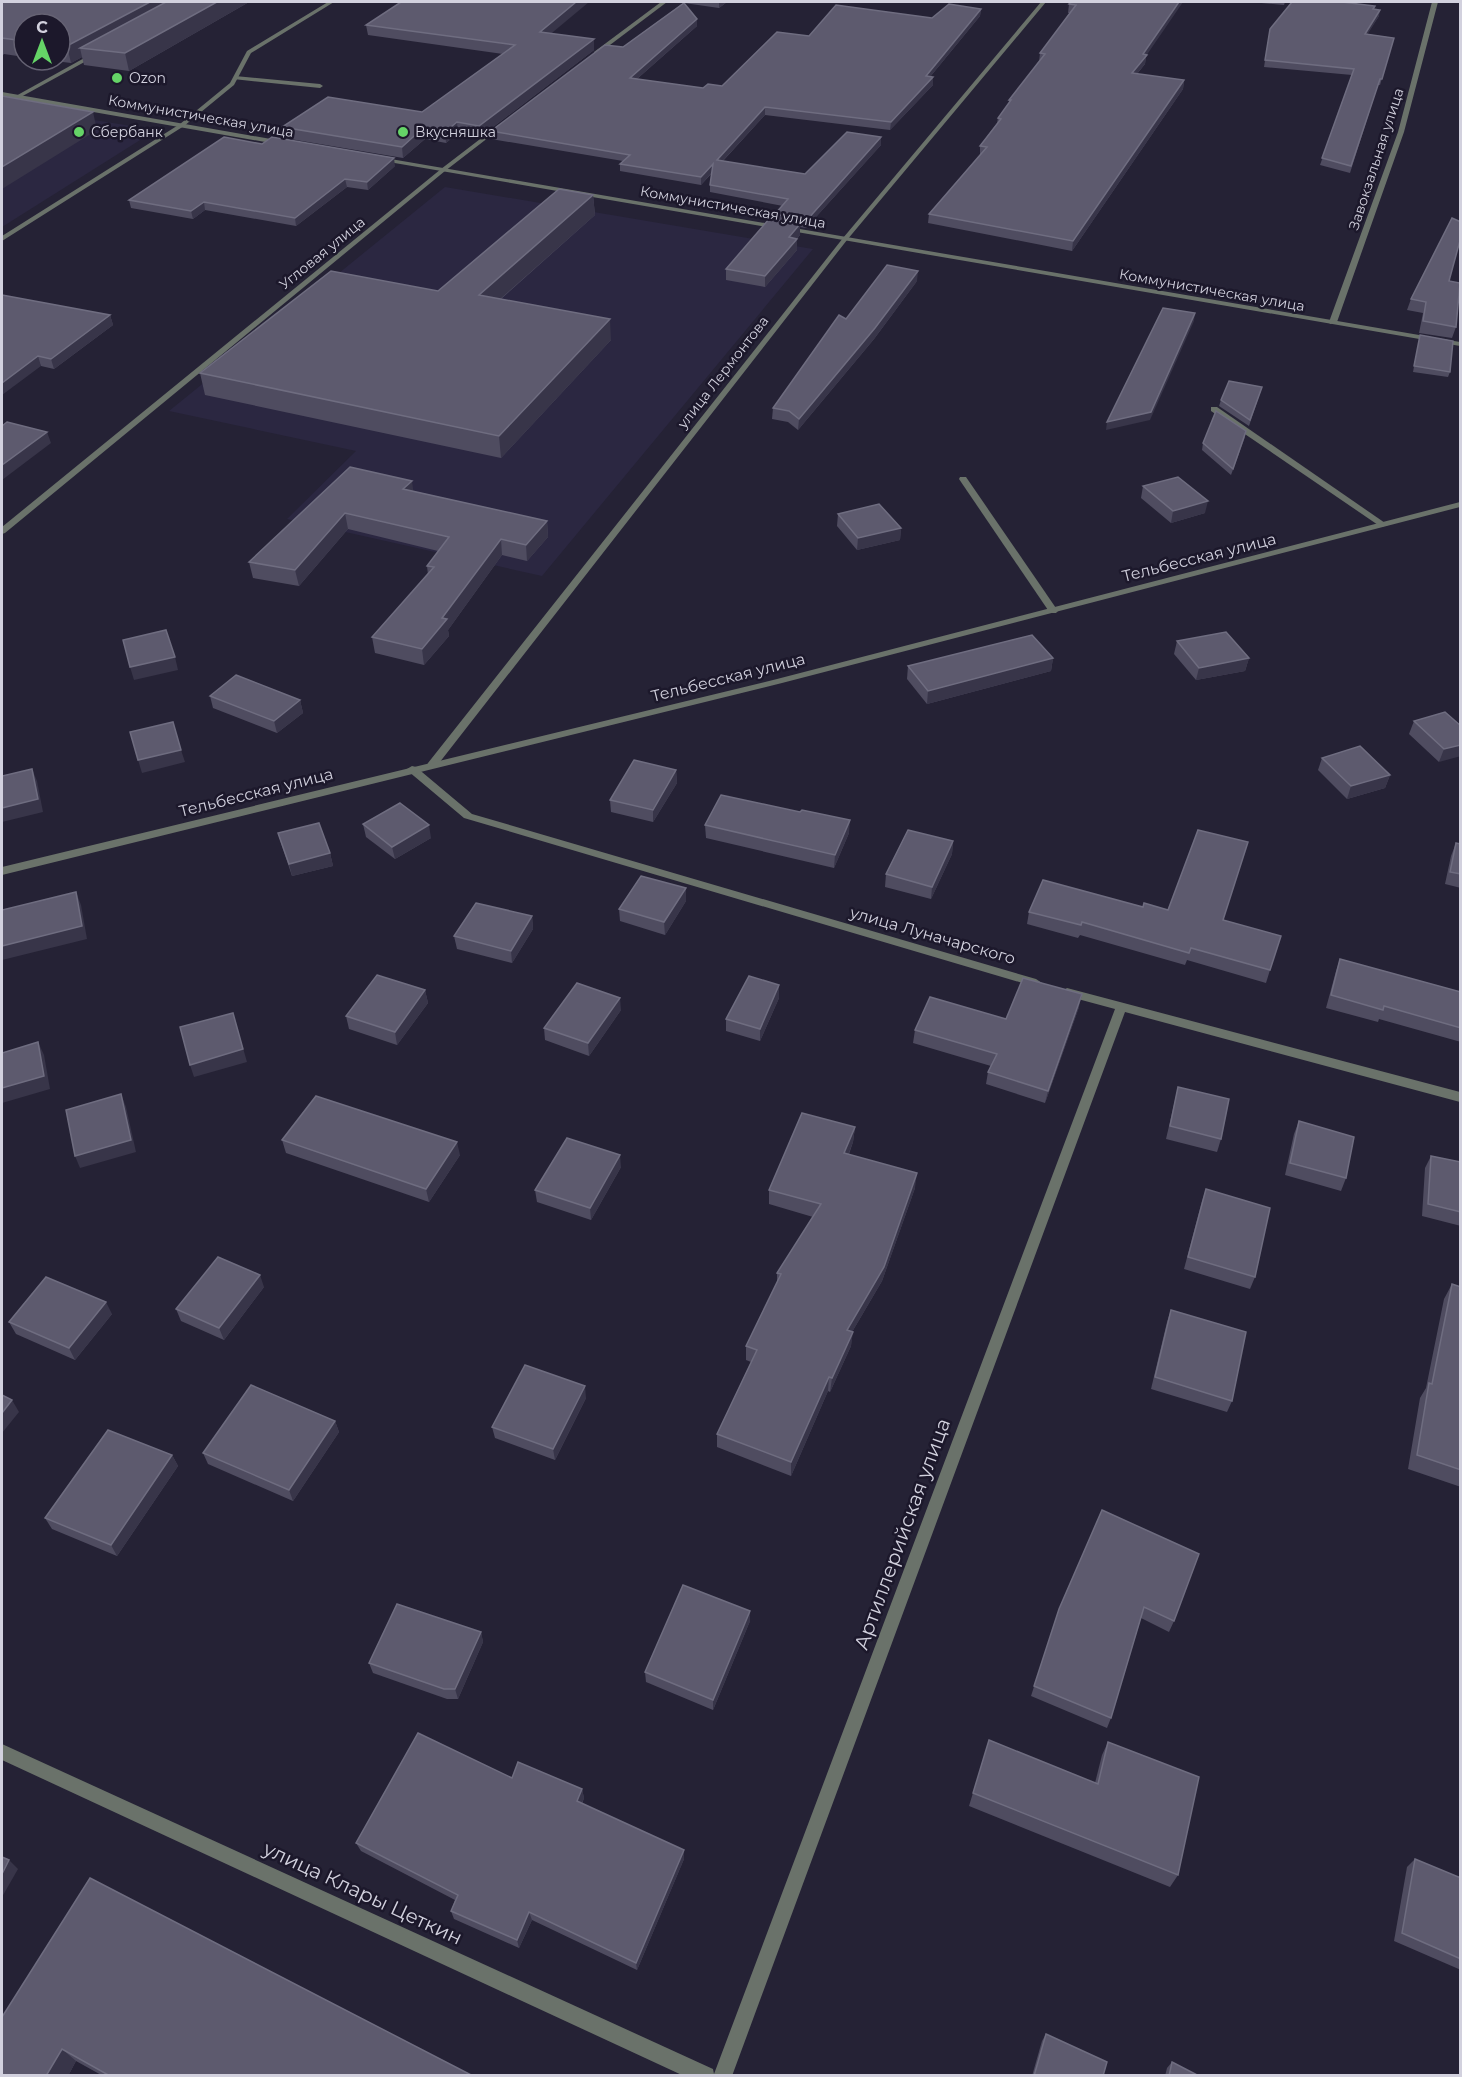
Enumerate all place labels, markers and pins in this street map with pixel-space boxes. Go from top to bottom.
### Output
place label: Ozon [129,69,166,87]
marker: Ozon [110,71,124,85]
place label: Сбербанк [91,123,163,141]
place label: Вкусняшка [415,123,496,141]
marker: Сбербанк [72,125,86,139]
marker: Вкусняшка [396,125,410,139]

